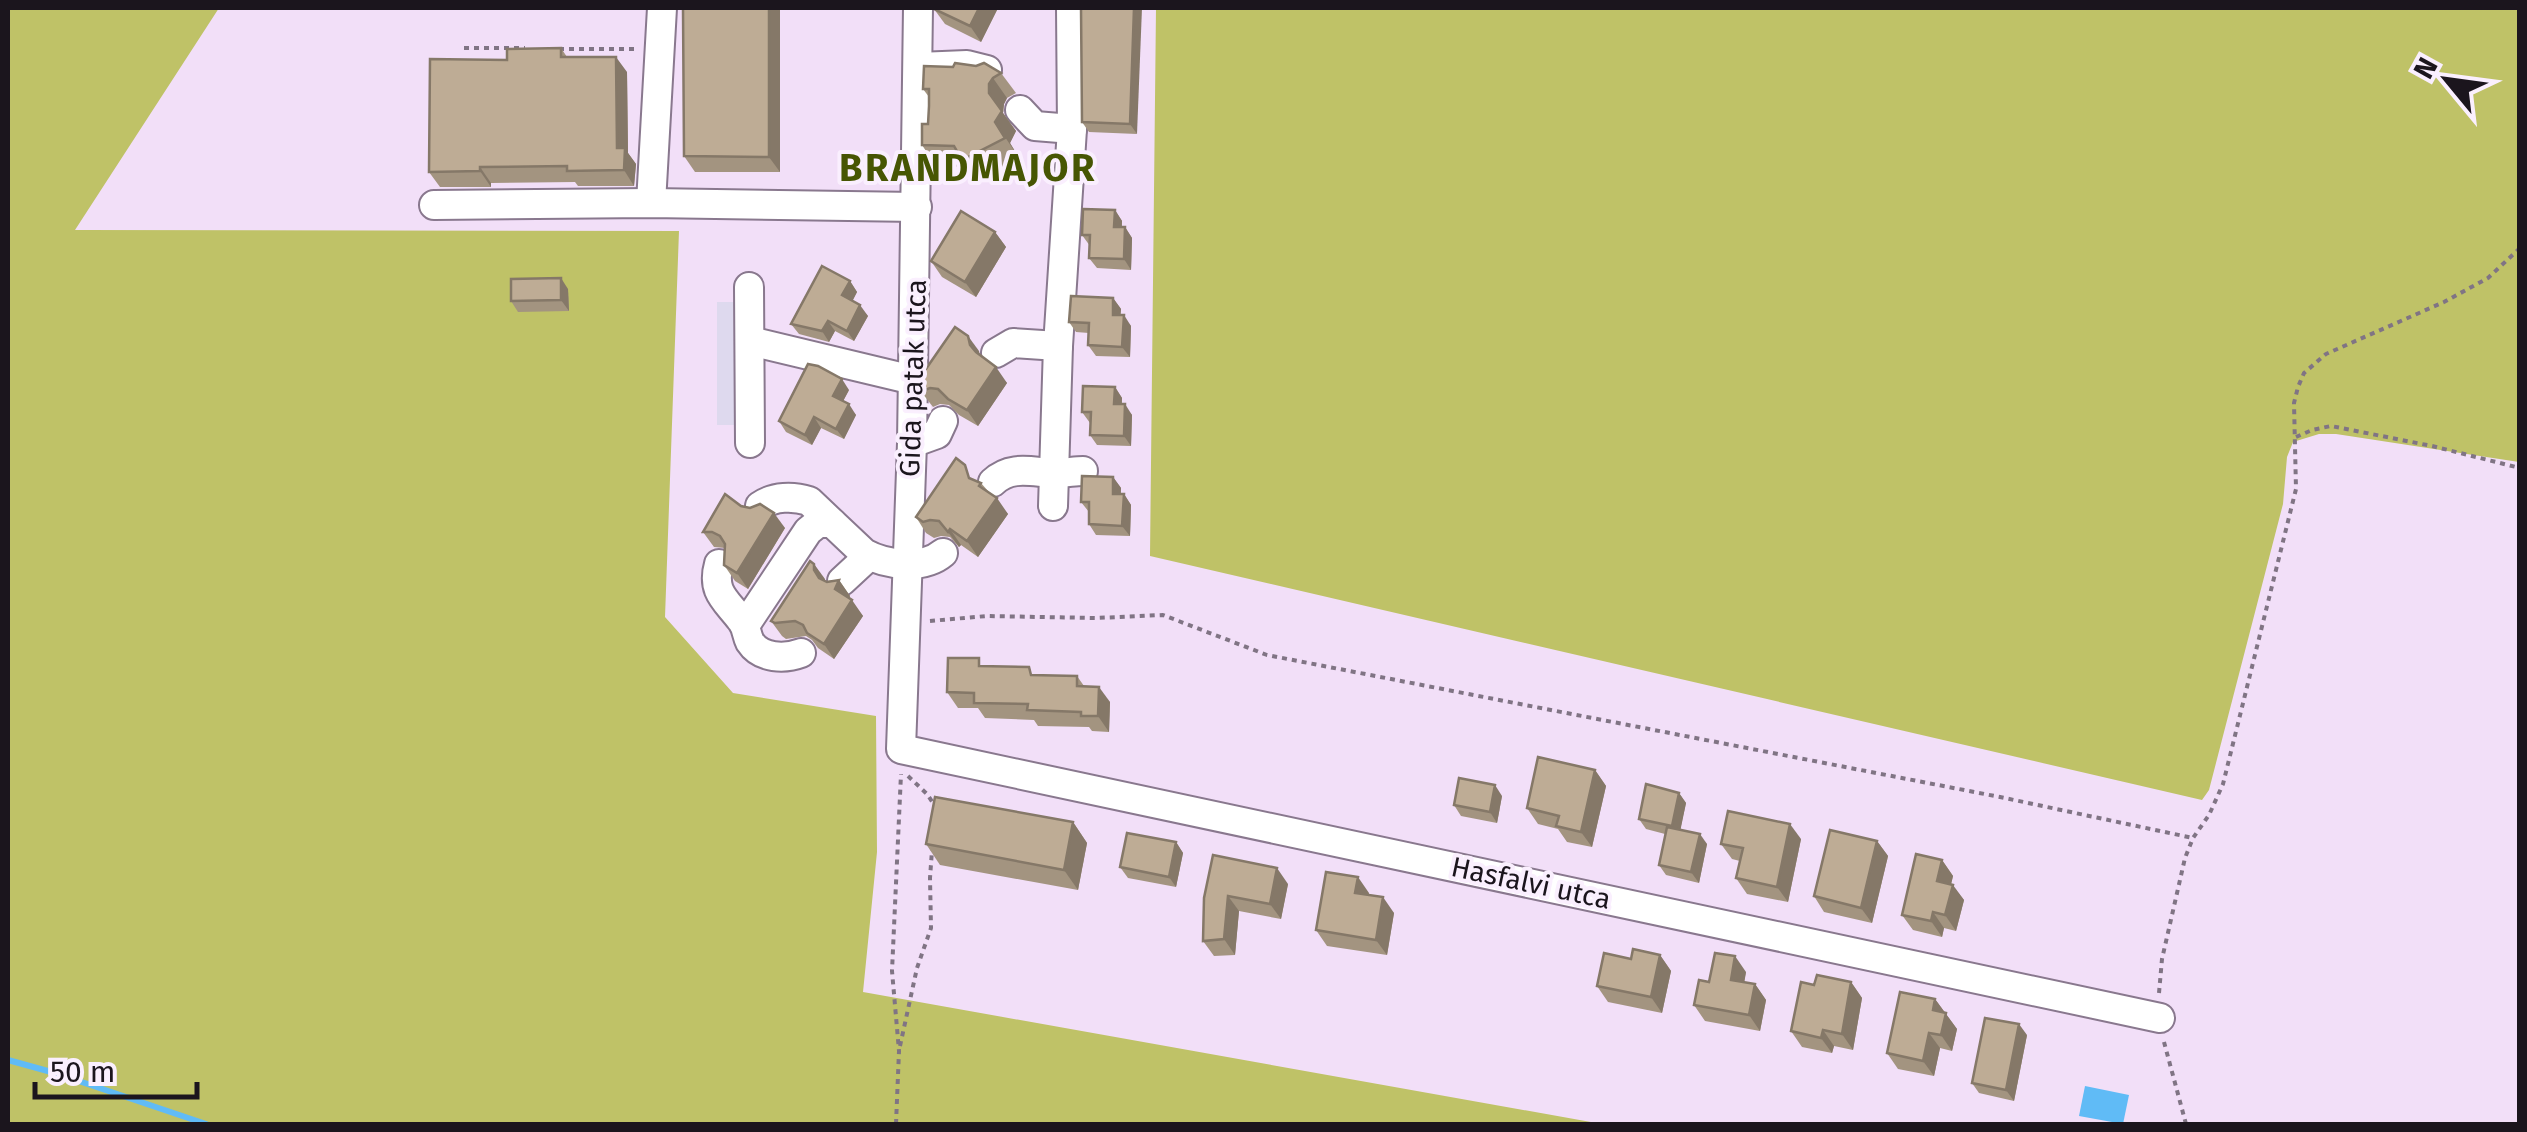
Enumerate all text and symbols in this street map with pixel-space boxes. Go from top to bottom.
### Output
north arrow [2397,30,2497,130]
text: N [2407,52,2445,84]
district label: BRANDMAJOR [839,145,1097,191]
street label: Gida patak utca [893,279,933,477]
street label: Hasfalvi utca [1448,850,1614,916]
scale bar [35,1037,198,1099]
text: 50 m [50,1054,115,1090]

